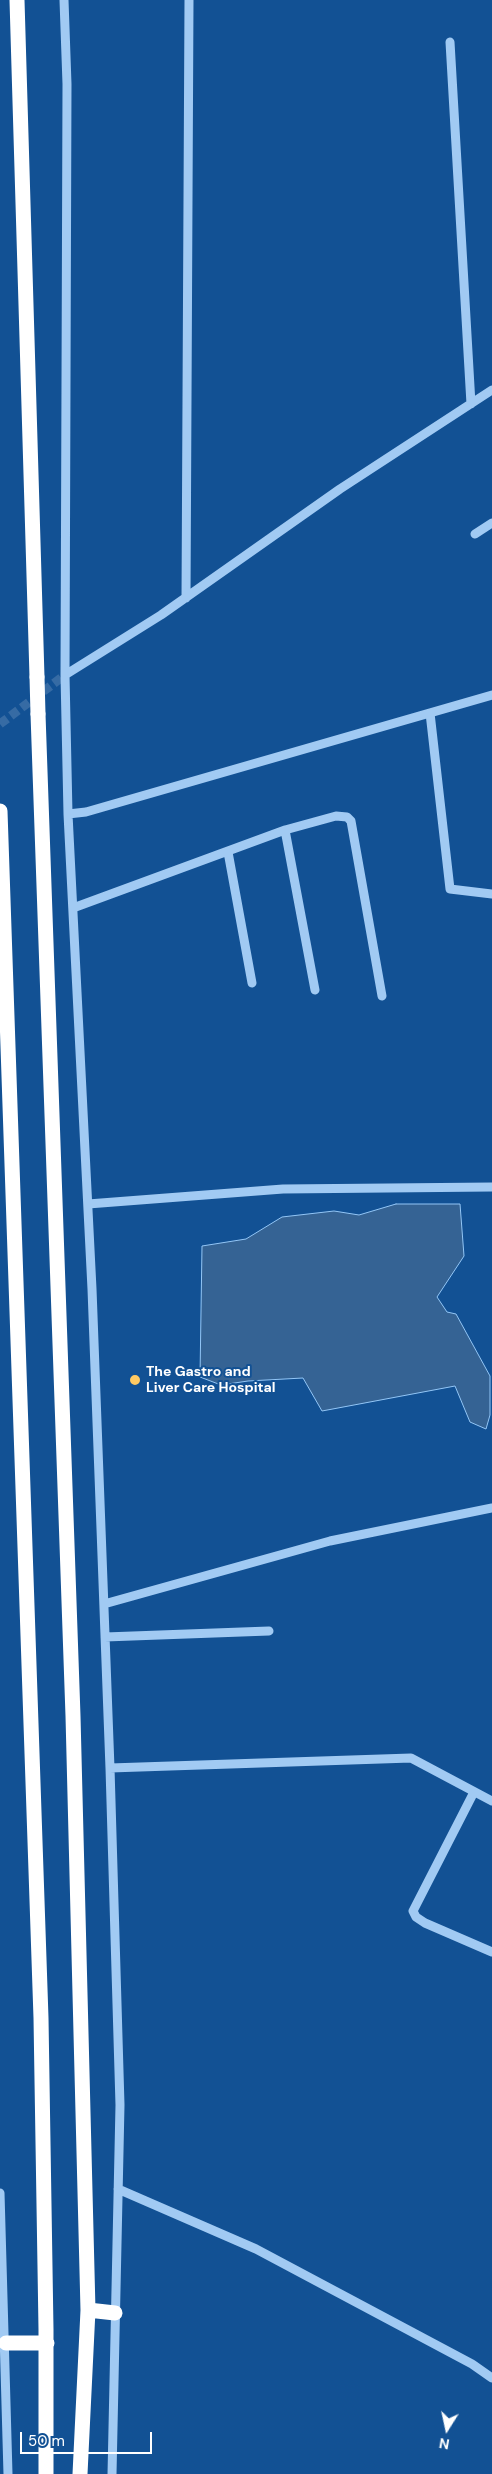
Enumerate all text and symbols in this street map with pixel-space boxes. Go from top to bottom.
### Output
place label: The Gastro and Liver Care Hospital [146,1364,276,1396]
marker: The Gastro and Liver Care Hospital [128,1373,142,1387]
north arrow [422,2404,472,2454]
scale bar [22,2422,155,2454]
text: 50 m [28,2431,65,2451]
text: N [438,2434,451,2454]

